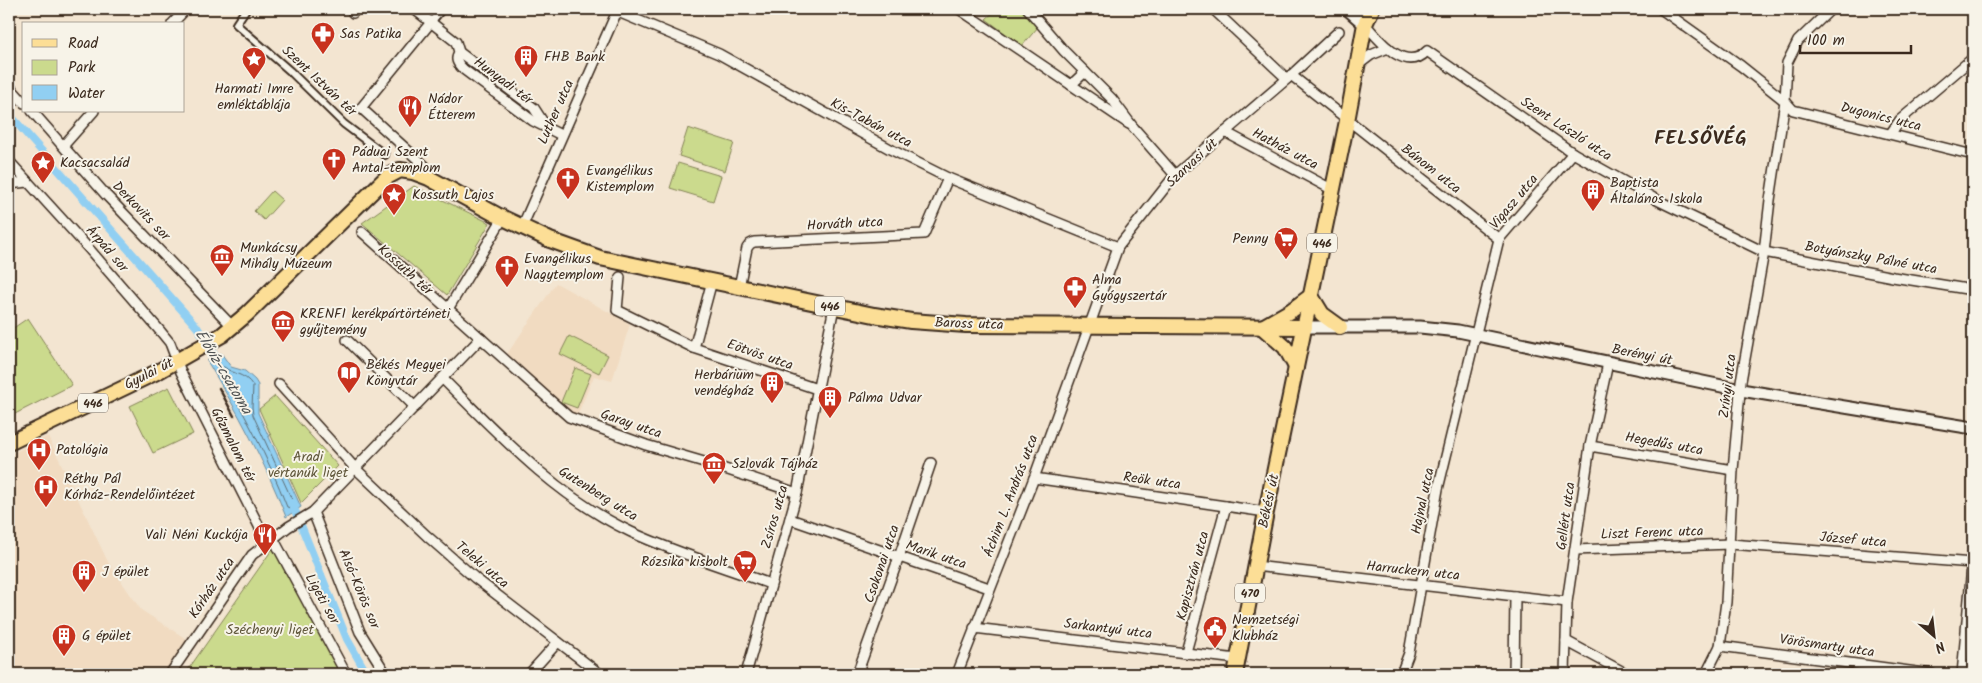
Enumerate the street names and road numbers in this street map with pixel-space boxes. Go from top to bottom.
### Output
street label: Szent István tér [276,40,363,123]
street label: Hunyadi tér [469,52,538,111]
street label: Luther utca [532,76,580,148]
street label: Szent László utca [1516,91,1616,167]
street label: Kis-Tabán utca [826,92,916,154]
street label: Dugonics utca [1838,96,1924,138]
street label: Hatház utca [1248,122,1322,176]
street label: Szarvasi út [1161,133,1223,193]
street label: Bánom utca [1396,138,1466,200]
street label: Vigasz utca [1484,169,1544,235]
street label: Derkovits sor [107,176,176,247]
street label: Horváth utca [806,211,884,237]
street label: Árpád sor [80,221,135,278]
road number: 446 [1307,234,1337,252]
street label: Botyánszky Pálné utca [1803,236,1939,280]
street label: Kossuth tér [372,239,439,302]
road number: 446 [815,296,845,316]
street label: Baross utca [934,312,1004,336]
street label: Eötvös utca [724,333,796,377]
street label: Berényi út [1610,338,1675,372]
street label: Gyulai út [120,352,178,396]
street label: Zrínyi utca [1713,353,1743,419]
road number: 446 [78,393,108,412]
street label: Garay utca [597,403,665,445]
street label: Gőzmalom tér [205,404,262,488]
street label: Hegedűs utca [1623,426,1705,462]
street label: Áchim L. András utca [978,432,1044,560]
street label: Gutenberg utca [554,461,642,527]
street label: Reök utca [1122,466,1182,496]
street label: Hajnal utca [1405,466,1441,536]
street label: Békési út [1253,471,1286,530]
street label: Gellért utca [1550,481,1582,551]
street label: Zsíros utca [755,482,795,552]
street label: Liszt Ferenc utca [1600,520,1704,546]
street label: Csokonai utca [858,522,906,606]
street label: József utca [1819,526,1887,554]
street label: Kapisztrán utca [1171,529,1215,623]
street label: Marik utca [903,534,969,576]
street label: Teleki utca [450,536,514,594]
street label: Alsó-Körös sor [332,546,386,634]
street label: Kórház utca [183,553,241,623]
street label: Harruckern utca [1365,555,1461,587]
street label: Ligeti sor [299,570,346,630]
road number: 470 [1235,584,1265,602]
street label: Sarkantyú utca [1063,613,1153,645]
street label: Vörösmarty utca [1778,628,1876,664]

